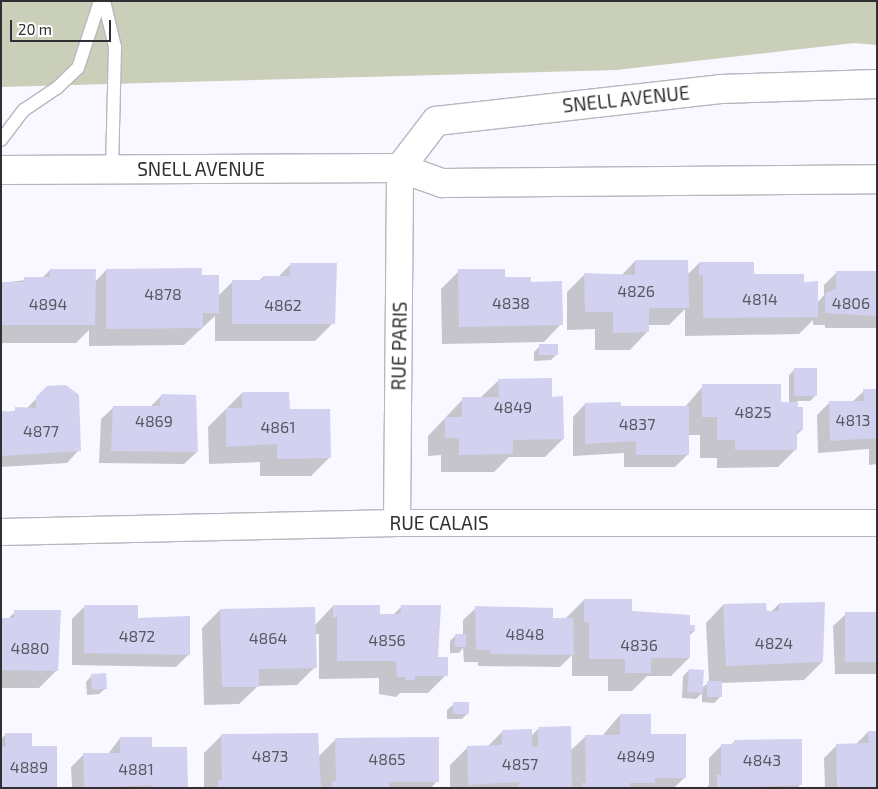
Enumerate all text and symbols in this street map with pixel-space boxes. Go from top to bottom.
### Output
scale bar [12,10,114,42]
text: 20 m [18,20,52,38]
street label: SNELL AVENUE [561,81,691,117]
street label: SNELL AVENUE [137,158,265,180]
house number: 4826 [617,281,655,301]
house number: 4878 [144,284,182,304]
house number: 4814 [742,289,778,309]
house number: 4838 [492,293,530,313]
house number: 4806 [832,293,870,313]
house number: 4894 [29,294,67,314]
house number: 4862 [264,295,302,315]
street label: RUE PARIS [387,301,411,391]
house number: 4849 [494,397,532,417]
house number: 4825 [734,402,772,422]
house number: 4813 [836,410,870,430]
house number: 4869 [135,411,173,431]
house number: 4837 [619,414,655,434]
house number: 4861 [260,417,296,437]
house number: 4877 [23,421,59,441]
street label: RUE CALAIS [389,512,489,534]
house number: 4848 [505,624,545,644]
house number: 4872 [119,626,155,646]
house number: 4864 [249,628,287,648]
house number: 4856 [368,630,406,650]
house number: 4824 [755,633,793,653]
house number: 4836 [620,635,658,655]
house number: 4880 [11,638,49,658]
house number: 4873 [252,746,288,766]
house number: 4849 [617,746,655,766]
house number: 4865 [368,749,406,769]
house number: 4843 [743,750,781,770]
house number: 4857 [502,754,538,774]
house number: 4889 [10,757,48,777]
house number: 4881 [118,759,154,779]

